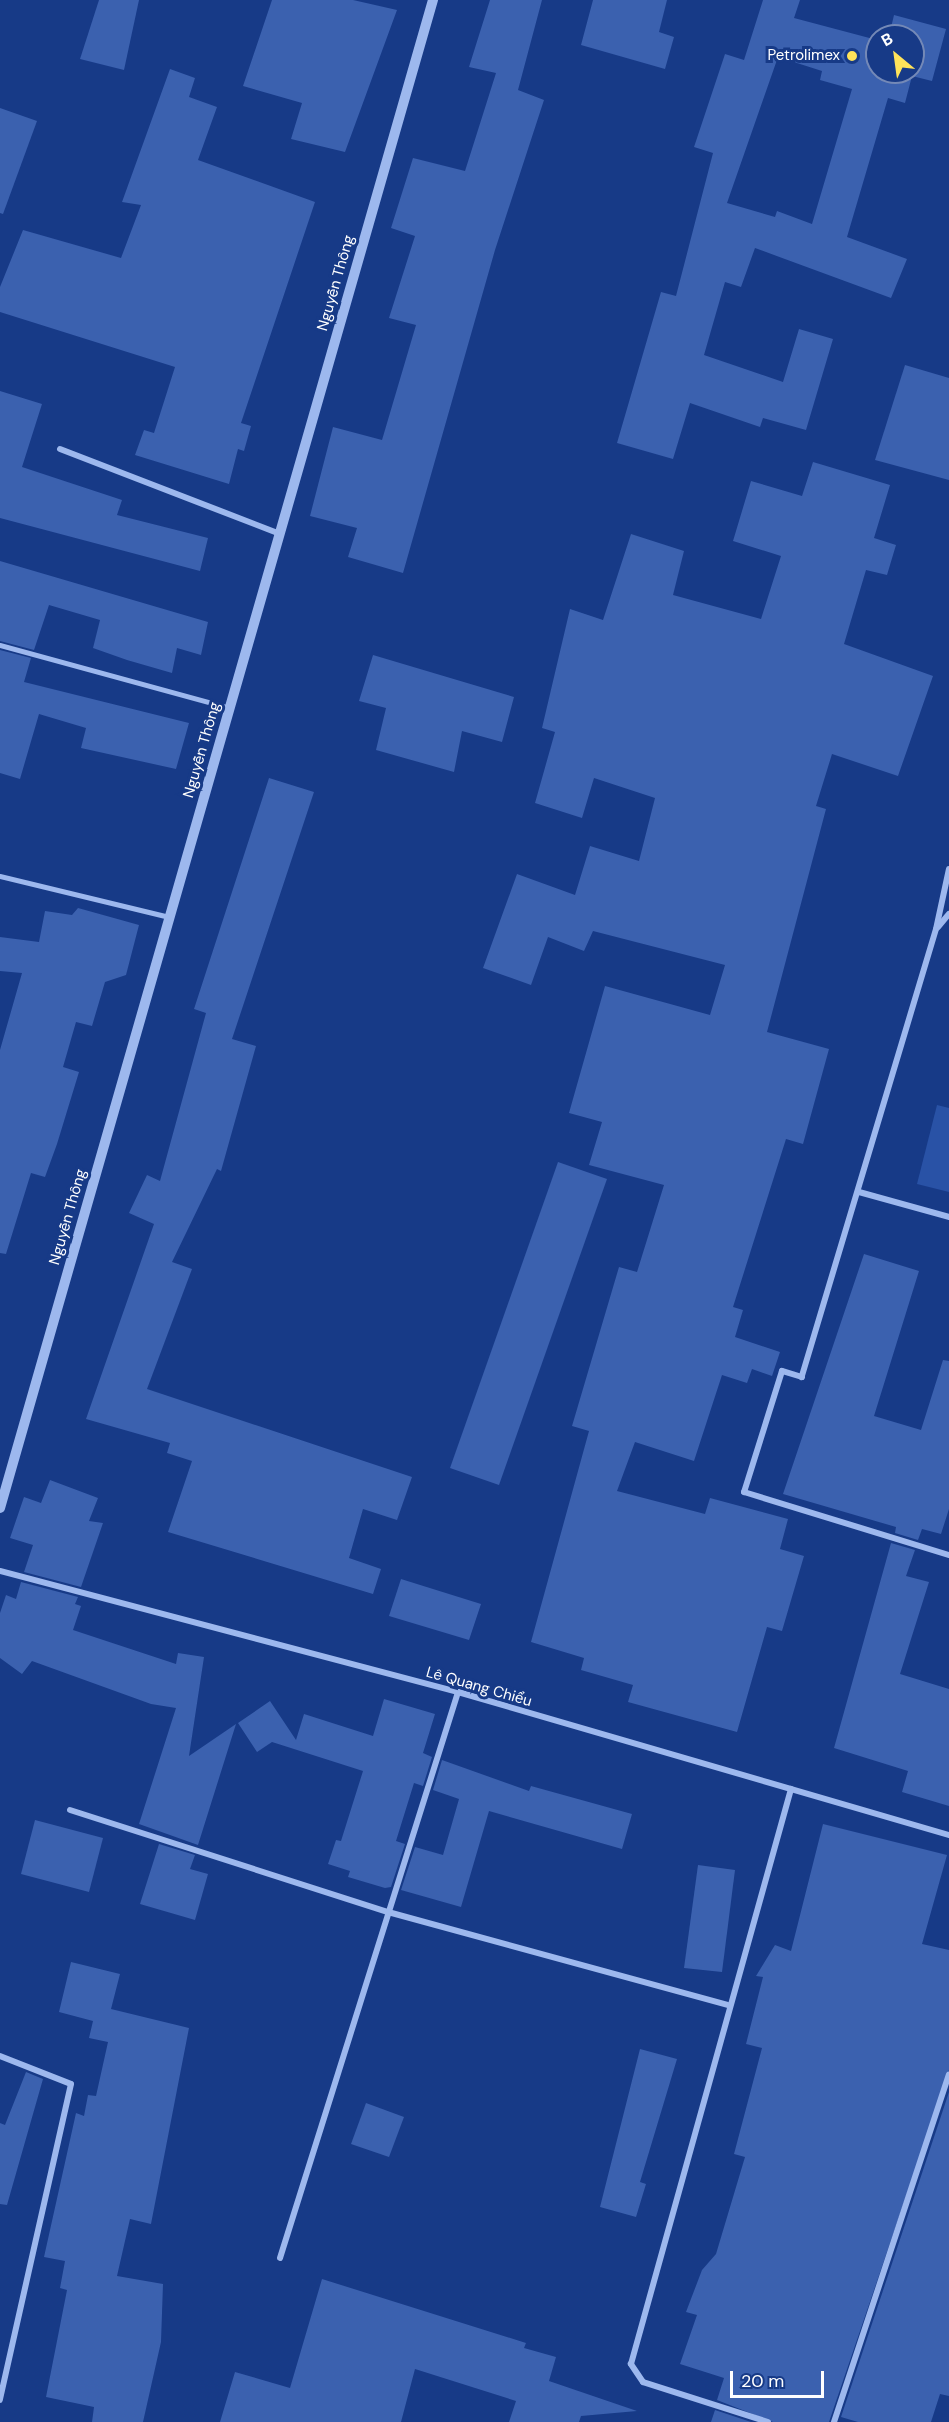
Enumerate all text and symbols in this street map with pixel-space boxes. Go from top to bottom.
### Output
north arrow [865,24,925,84]
text: B [877,28,897,51]
place label: Petrolimex [768,47,840,65]
marker: Petrolimex [845,49,859,63]
street label: Nguyễn Thông [314,233,358,333]
street label: Nguyễn Thông [180,700,224,800]
street label: Nguyễn Thông [46,1167,90,1267]
street label: Lê Quang Chiểu [424,1663,534,1711]
scale bar [733,2359,828,2397]
text: 20 m [741,2369,784,2393]

